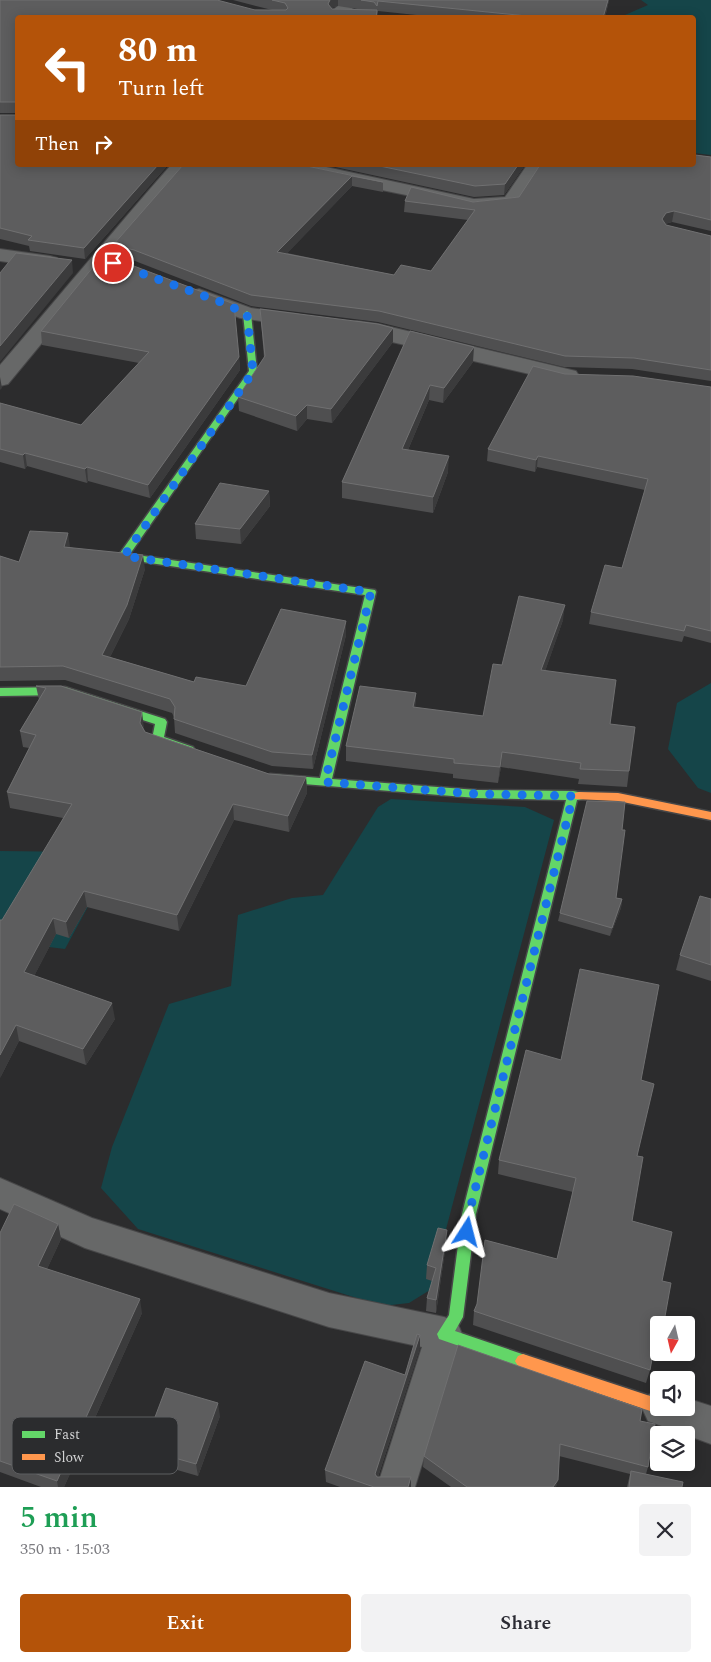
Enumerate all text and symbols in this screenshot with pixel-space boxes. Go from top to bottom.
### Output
text: 80 m [118,24,198,77]
icon: left [35,35,100,100]
text: Turn left [118,72,204,105]
text: Then [35,130,79,159]
icon: right [89,130,117,158]
pin [92,242,134,284]
icon: arrive [99,249,127,277]
position arrow [440,1205,492,1257]
north arrow [650,1316,695,1361]
map controls [650,1316,695,1471]
button: sound [650,1371,695,1416]
legend [12,1417,178,1474]
text: Fast [54,1424,80,1445]
button: layers [650,1426,695,1471]
text: Slow [54,1447,84,1468]
text: 5 min [20,1495,98,1541]
button: close [639,1504,691,1556]
text: 350 m · 15:03 [20,1537,110,1561]
button: Exit [20,1594,351,1652]
button: Share [361,1594,691,1652]

